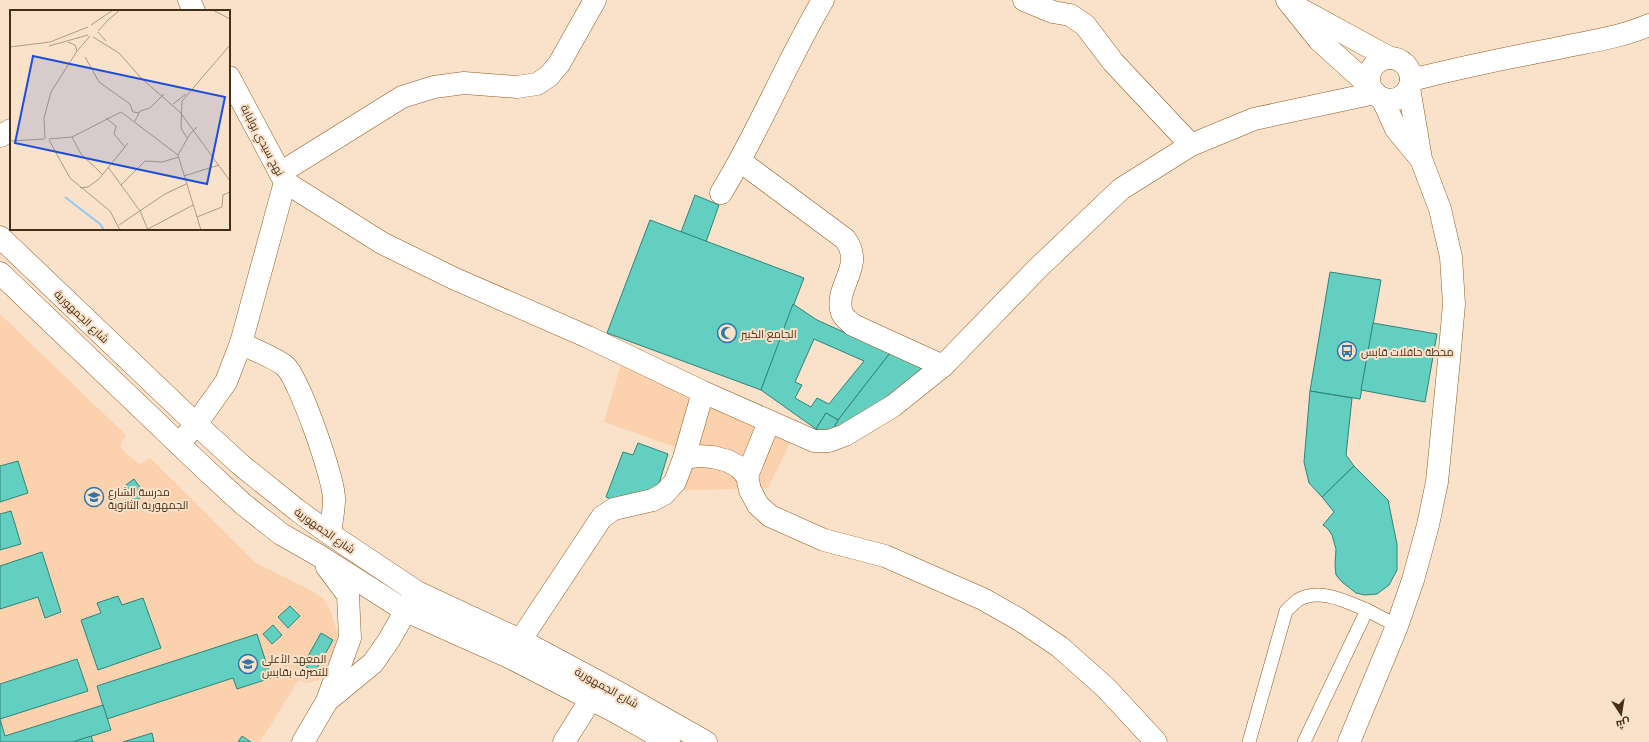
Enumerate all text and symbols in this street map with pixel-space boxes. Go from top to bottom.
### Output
inset map [10,10,230,230]
street label: نهج سيدي بولبابة [236,102,287,179]
street label: شارع الجمهورية [51,287,112,347]
mosque icon: الجامع الكبير [716,322,738,344]
place label: الجامع الكبير [740,327,797,342]
bus stop icon: محطة حافلات قابس [1336,340,1358,362]
place label: محطة حافلات قابس [1361,345,1453,359]
place label: مدرسة الشارع الجمهورية الثانوية [108,485,189,512]
school or university icon: مدرسة الشارع الجمهورية الثانوية [83,486,105,508]
street label: شارع الجمهورية [291,504,358,557]
place label: المعهد الأعلى للتصرف بقابس [262,652,328,679]
school or university icon: المعهد الأعلى للتصرف بقابس [237,653,259,675]
street label: شارع الجمهورية [572,664,641,712]
north arrow [1601,694,1641,734]
text: ش [1615,715,1631,732]

